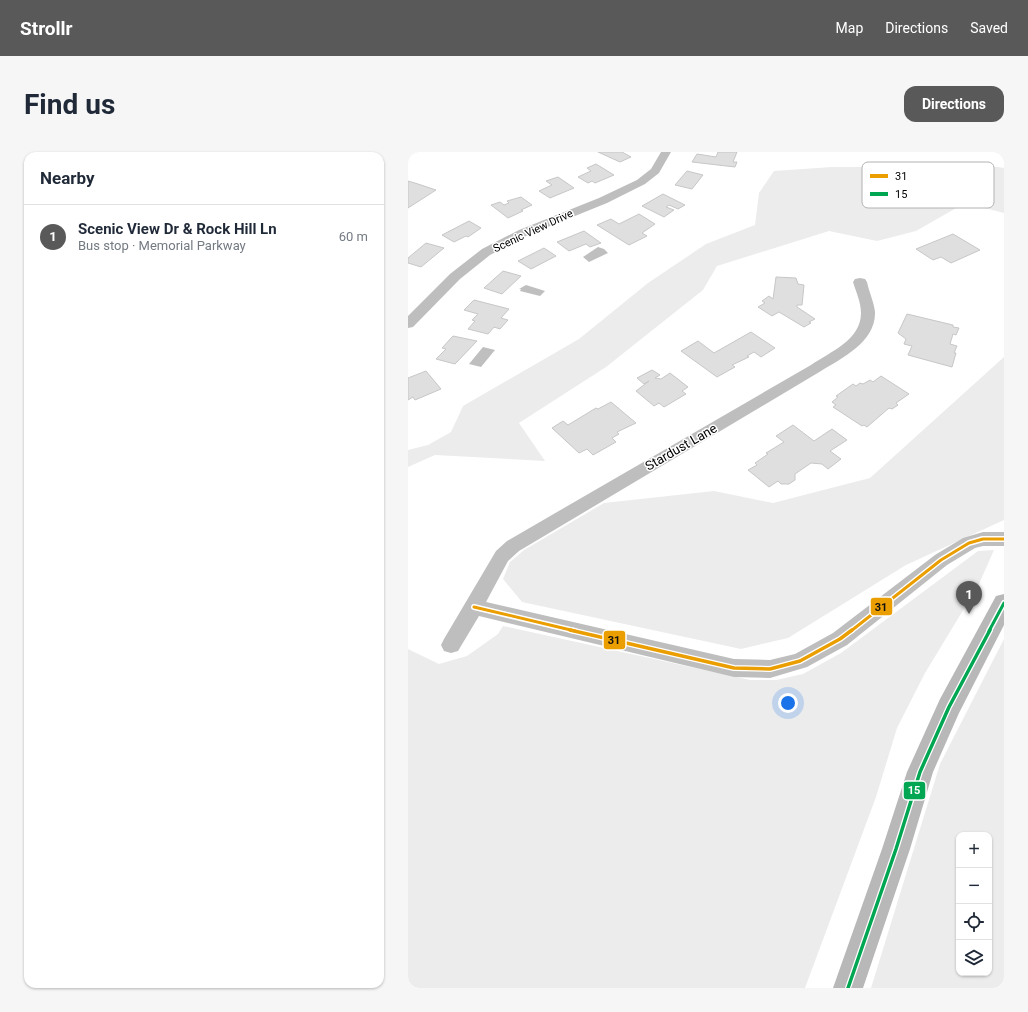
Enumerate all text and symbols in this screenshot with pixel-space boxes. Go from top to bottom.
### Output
text: Strollr [20,17,73,40]
text: Map [836,20,863,36]
text: Directions [885,20,948,36]
text: Saved [970,20,1008,36]
button: Directions [904,86,1004,122]
text: Find us [24,88,115,121]
legend [862,162,994,208]
text: Nearby [40,168,95,188]
text: 31 [895,170,907,183]
text: 15 [895,188,907,201]
street label: Scenic View Drive [491,207,575,255]
text: Scenic View Dr & Rock Hill Ln [78,220,277,238]
text: 1 [49,229,57,244]
text: 60 m [339,229,368,244]
text: Bus stop · Memorial Parkway [78,238,246,253]
street label: Stardust Lane [643,420,720,474]
pin: 1 [956,581,982,614]
line badge: 31 [870,597,893,616]
text: 31 [875,601,887,614]
line badge: 31 [603,630,626,650]
text: 31 [608,634,620,647]
your location [778,693,798,713]
line badge: 15 [903,781,926,800]
text: 15 [908,784,920,797]
map controls [956,832,992,976]
button: + [956,832,992,868]
button: − [956,868,992,904]
button: locate [956,904,992,940]
button: layers [956,940,992,976]

